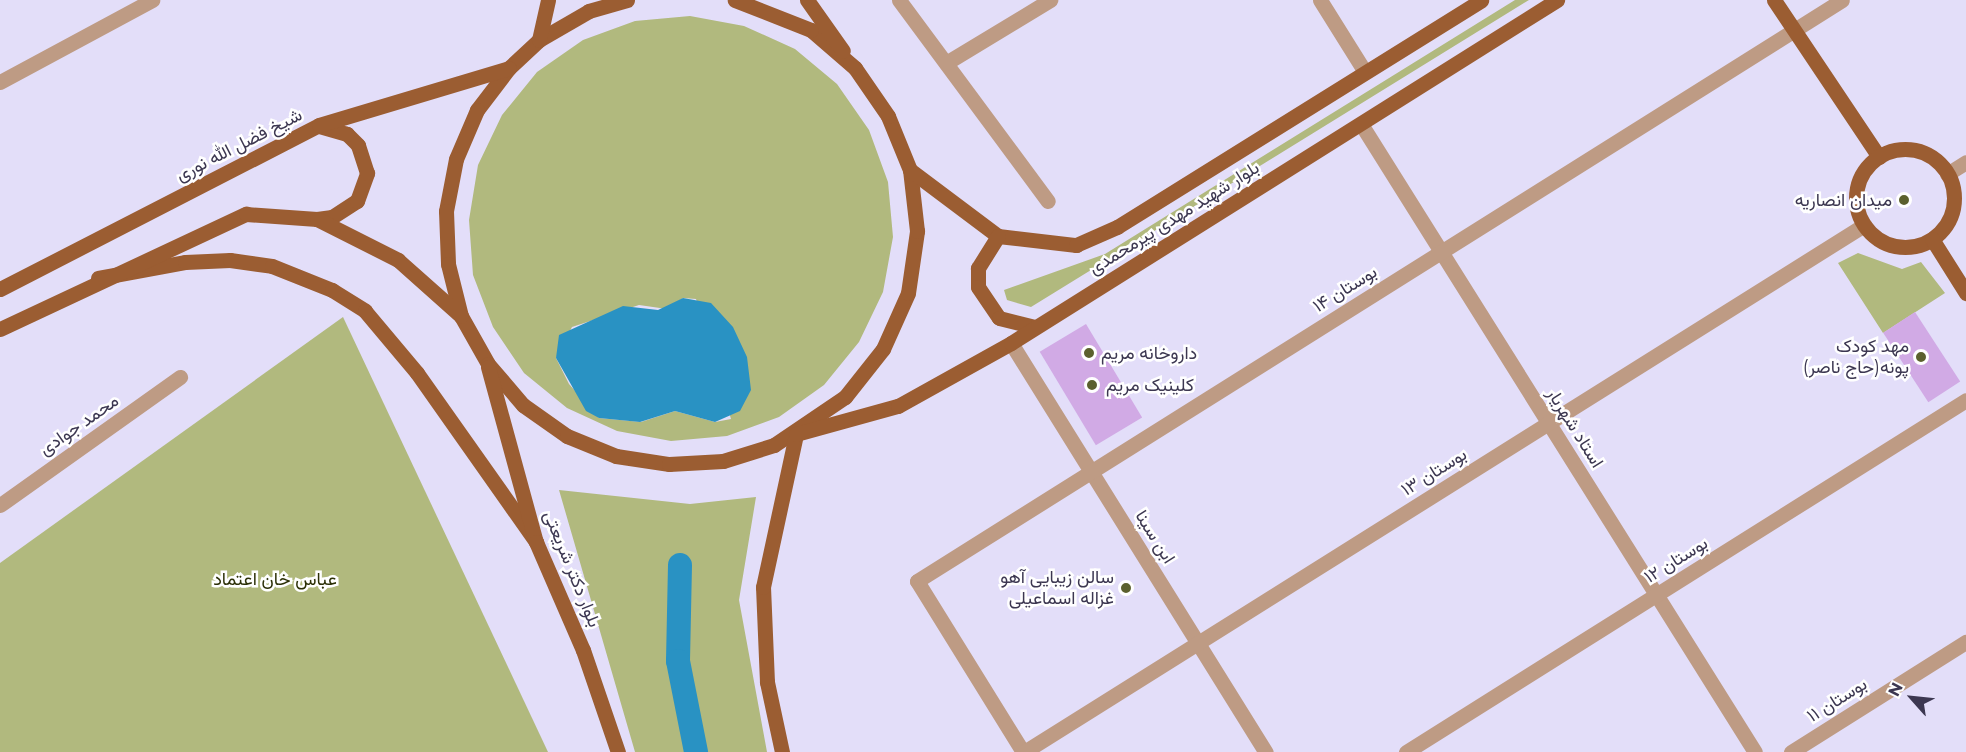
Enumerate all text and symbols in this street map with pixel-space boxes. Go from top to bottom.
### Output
street label: شیخ فضل الله نوری [172,104,306,186]
street label: بلوار شهید مهدی پیرمحمدی [1085,157,1263,279]
place label: میدان انصاریه [1795,189,1892,211]
marker: میدان انصاریه [1897,193,1911,207]
street label: بوستان ۱۴ [1309,261,1381,317]
place label: مهد کودک پونه(حاج ناصر) [1803,336,1909,378]
place label: داروخانه مریم [1101,342,1197,364]
marker: داروخانه مریم [1082,346,1096,360]
marker: مهد کودک پونه(حاج ناصر) [1914,350,1928,364]
place label: کلینیک مریم [1106,374,1194,396]
marker: کلینیک مریم [1083,376,1101,394]
street label: استاد شهریار [1542,384,1608,472]
street label: محمد جوادی [35,390,123,460]
street label: بوستان ۱۳ [1397,443,1471,501]
street label: ابن سینا [1130,506,1180,568]
street label: بلوار دکتر شریعتی [539,508,605,630]
street label: بوستان ۱۲ [1640,532,1712,588]
place label: سالن زیبایی آهو غزاله اسماعیلی [1000,567,1114,610]
park label: عباس خان اعتماد [213,568,337,590]
marker: سالن زیبایی آهو غزاله اسماعیلی [1119,581,1133,595]
north arrow [1882,668,1942,728]
street label: بوستان ۱۱ [1803,673,1871,727]
text: N [1884,680,1907,700]

